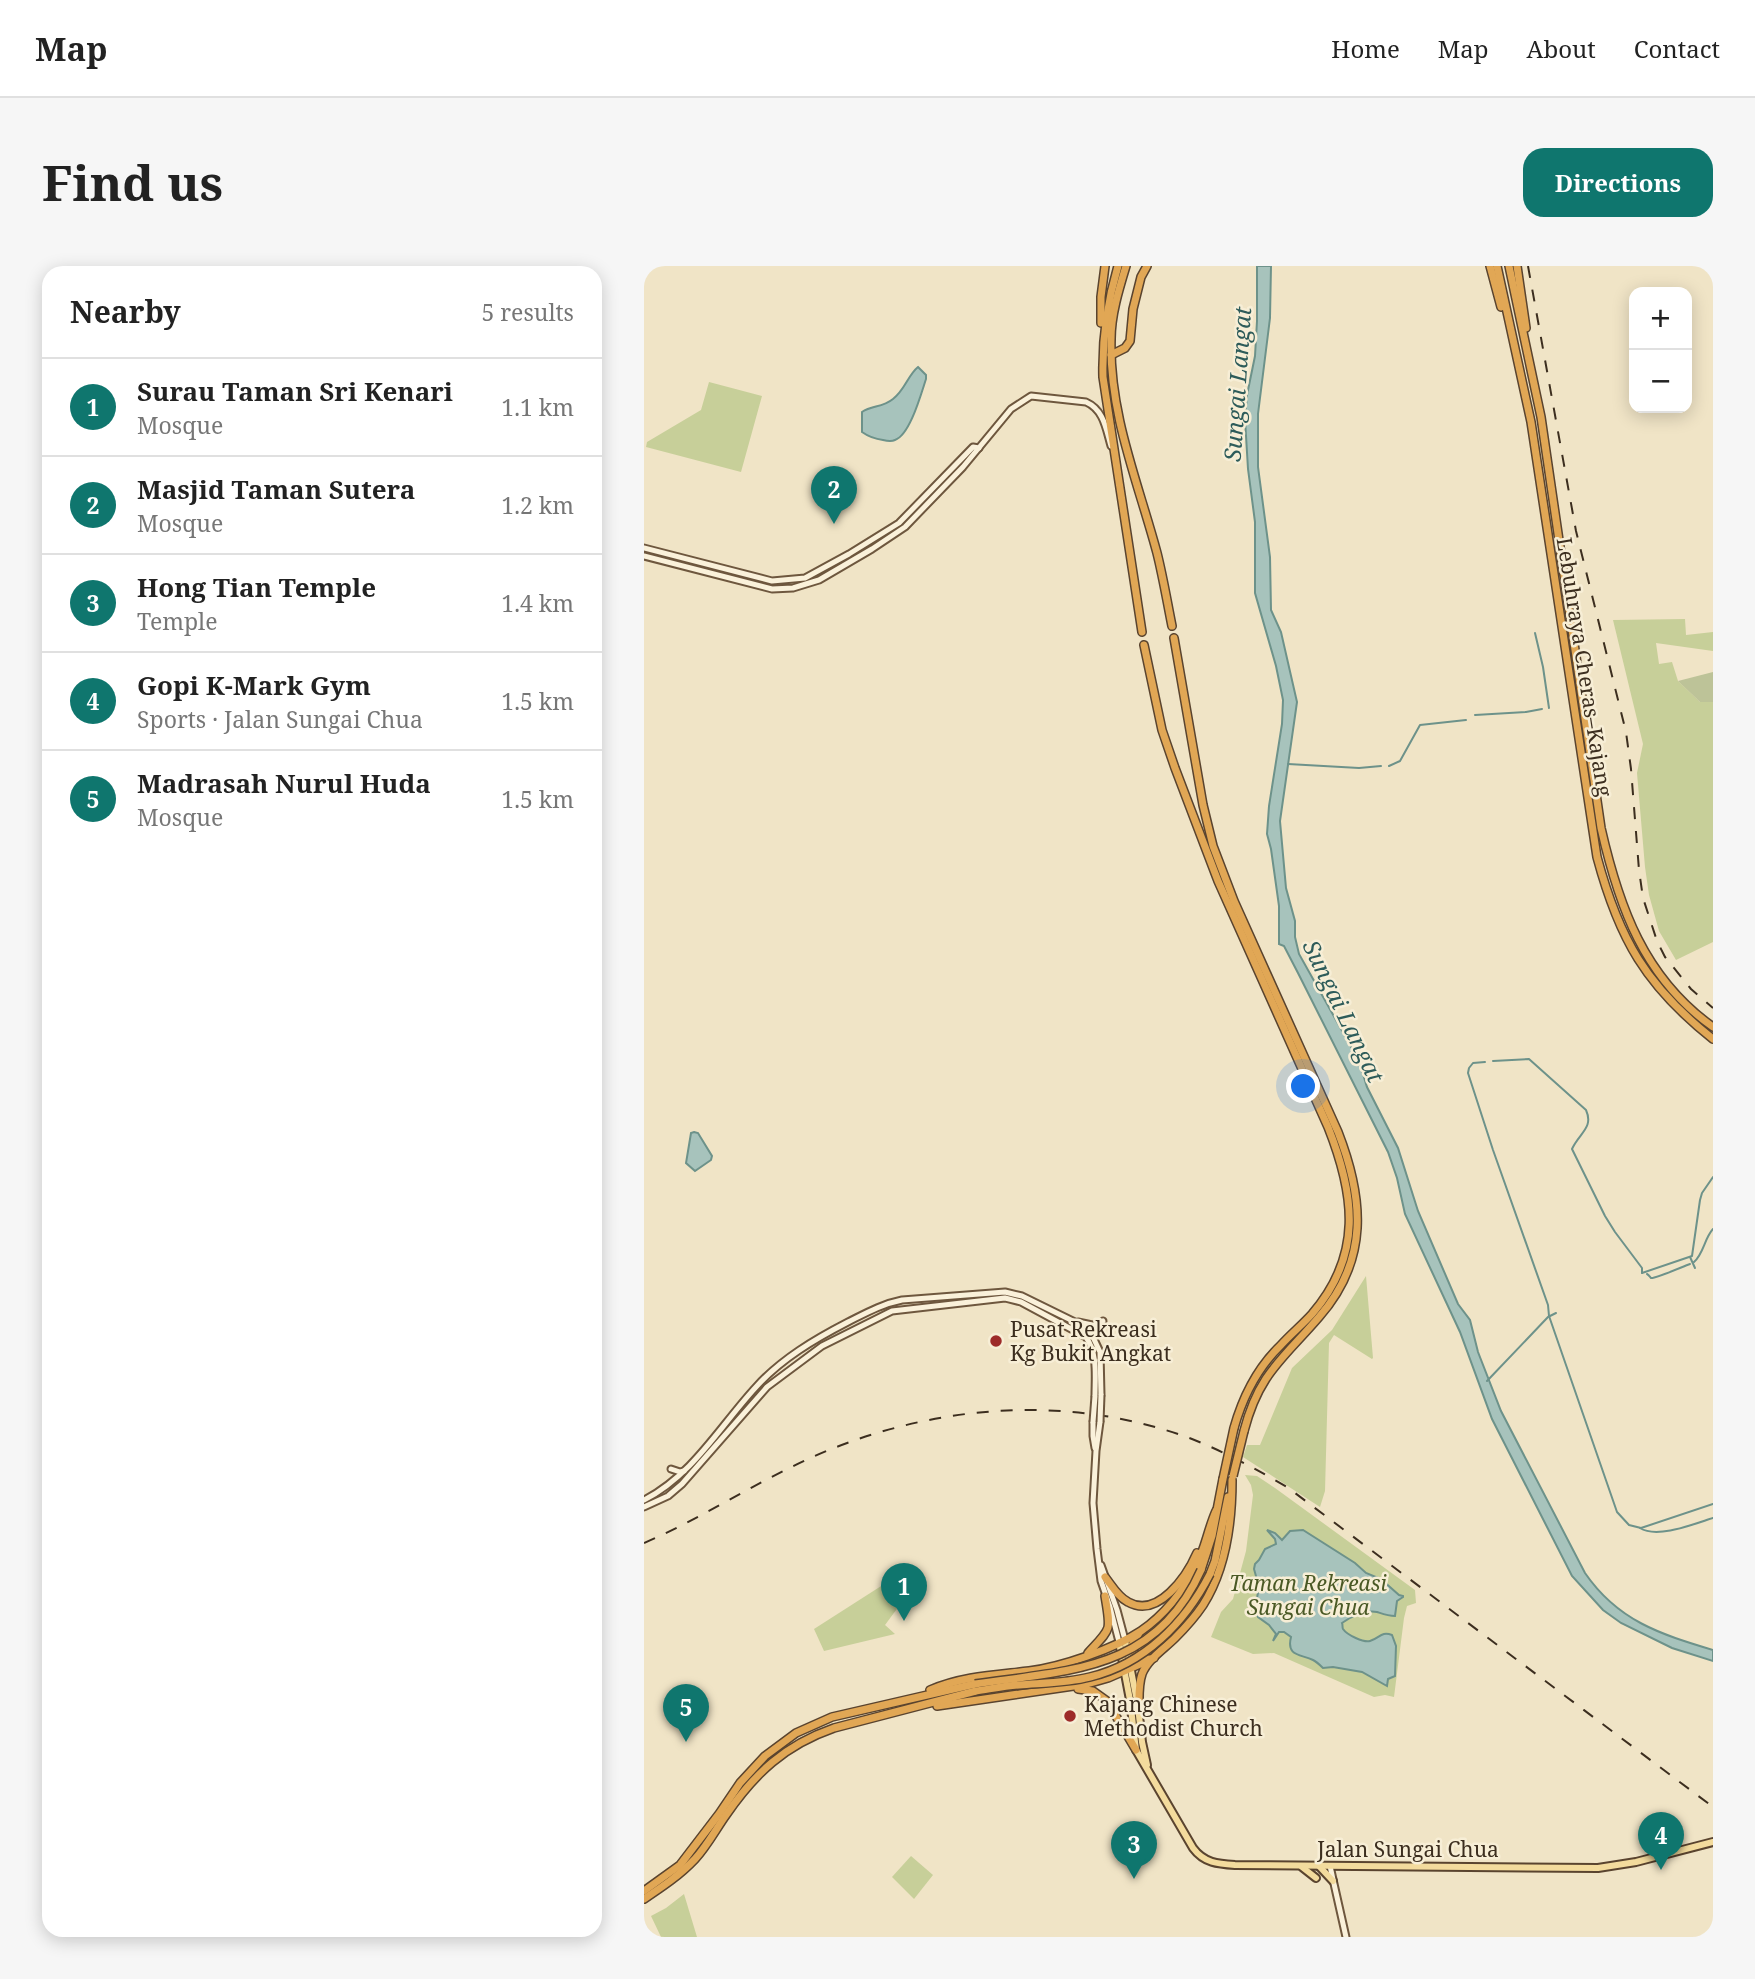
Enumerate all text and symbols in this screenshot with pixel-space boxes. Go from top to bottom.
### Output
text: Map [35,26,108,71]
text: Home [1331,32,1400,65]
text: Map [1438,32,1489,65]
text: About [1527,32,1596,65]
text: Contact [1634,32,1720,65]
button: Directions [1523,148,1713,217]
text: Find us [42,149,223,215]
map controls [1629,287,1692,413]
button: + [1629,287,1692,350]
text: Nearby [70,291,181,332]
text: 5 results [481,296,574,328]
water label: Sungai Langat [1216,305,1258,462]
button: − [1629,350,1692,413]
text: Surau Taman Sri Kenari [137,373,453,409]
text: 1 [87,391,100,423]
text: 1.1 km [501,391,574,423]
text: Mosque [137,409,223,441]
pin: 2 [811,466,857,524]
text: Masjid Taman Sutera [137,471,415,507]
text: 2 [87,489,100,521]
text: 1.2 km [501,489,574,521]
text: Mosque [137,507,223,539]
street label: Lebuhraya Cheras–Kajang [1551,535,1619,799]
text: Hong Tian Temple [137,569,376,605]
text: 3 [87,587,100,619]
text: 1.4 km [501,587,574,619]
text: Temple [137,605,218,637]
text: Gopi K-Mark Gym [137,667,371,703]
text: 4 [87,685,100,717]
text: 1.5 km [501,685,574,717]
text: Sports · Jalan Sungai Chua [137,703,423,735]
text: Madrasah Nurul Huda [137,765,431,801]
text: 5 [87,783,100,815]
text: 1.5 km [501,783,574,815]
text: Mosque [137,801,223,833]
water label: Sungai Langat [1296,934,1393,1088]
your location [1286,1069,1320,1103]
place label: Pusat Rekreasi Kg Bukit Angkat [1010,1315,1171,1367]
marker: Pusat Rekreasi Kg Bukit Angkat [988,1333,1004,1349]
pin: 1 [881,1563,927,1621]
park label: Taman Rekreasi Sungai Chua [1229,1569,1387,1621]
pin: 5 [663,1684,709,1742]
place label: Kajang Chinese Methodist Church [1084,1690,1263,1742]
marker: Kajang Chinese Methodist Church [1062,1708,1078,1724]
pin: 4 [1638,1812,1684,1870]
pin: 3 [1111,1821,1157,1879]
street label: Jalan Sungai Chua [1316,1835,1499,1863]

